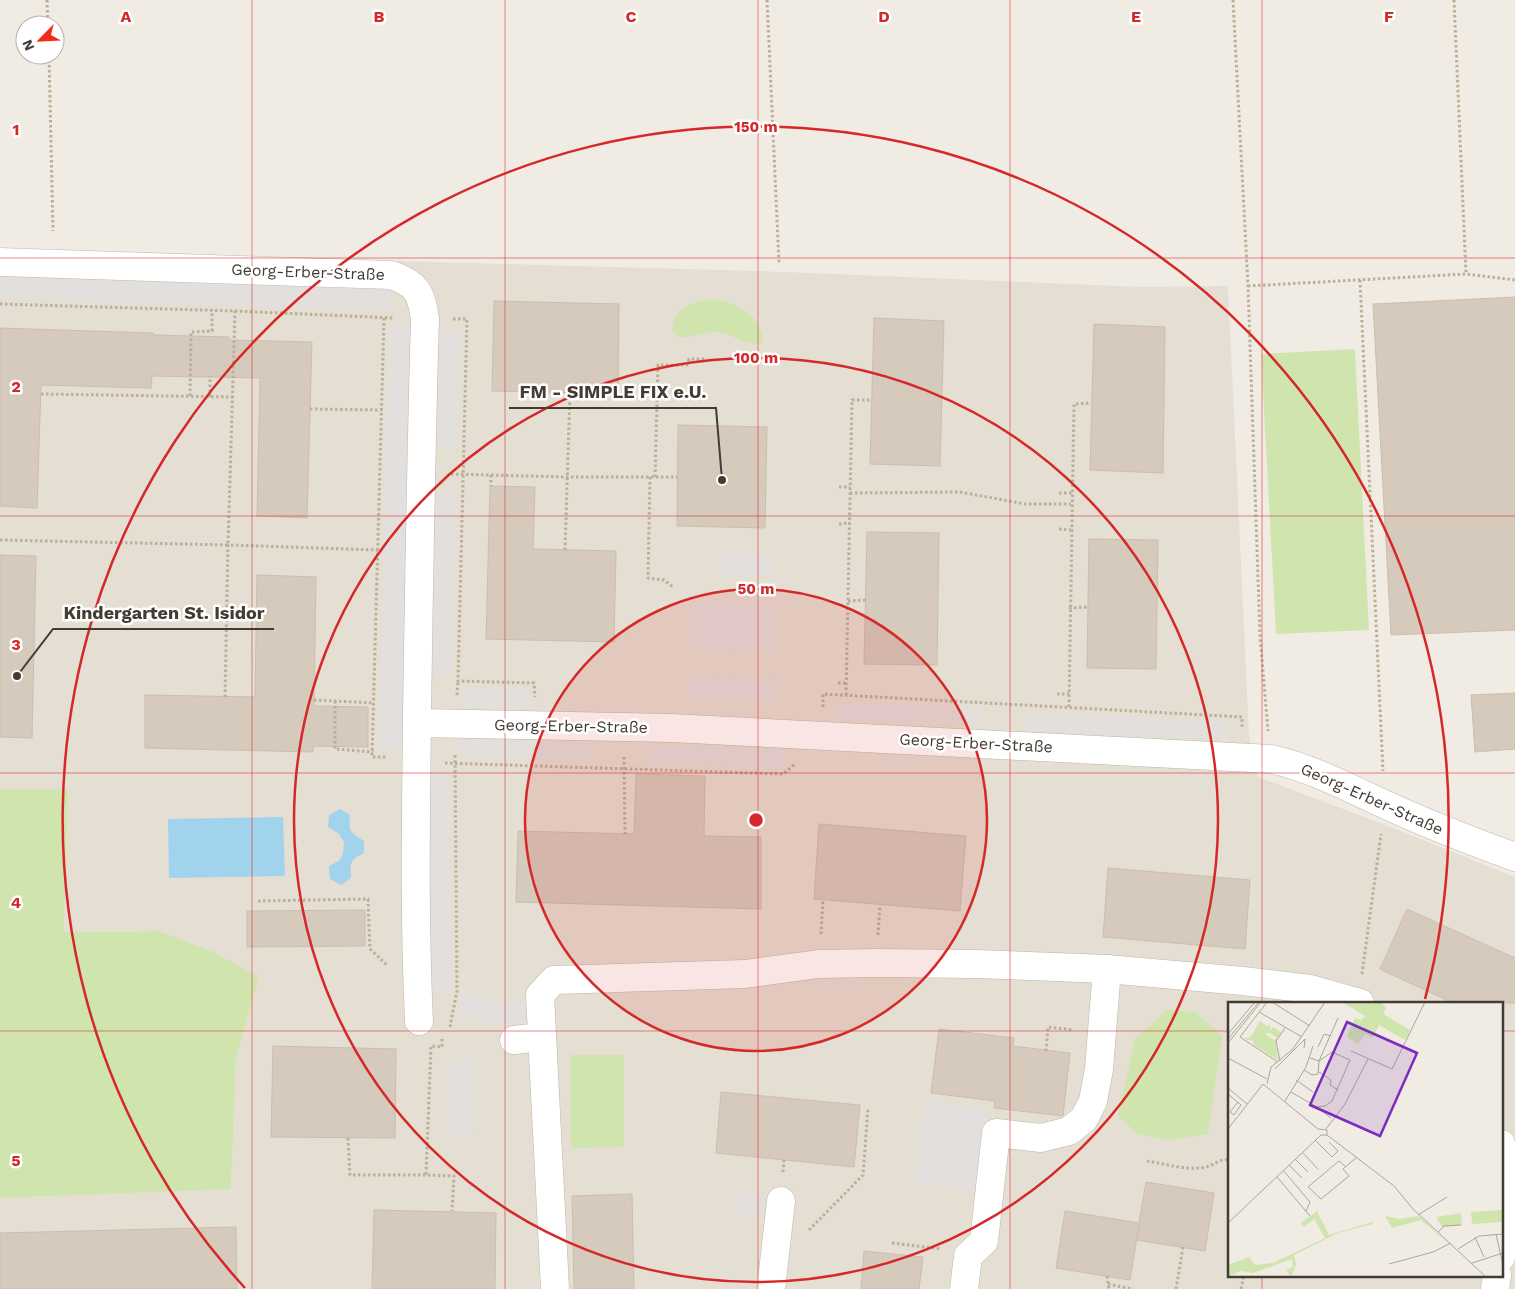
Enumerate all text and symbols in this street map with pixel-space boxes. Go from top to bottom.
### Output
text: A [121,7,132,26]
text: B [374,7,385,26]
text: C [626,7,637,26]
text: D [878,7,890,26]
text: E [1131,7,1141,26]
text: F [1384,7,1394,26]
north arrow [15,15,65,65]
text: N [19,37,38,53]
text: 150 m [734,118,778,136]
text: 1 [13,120,19,139]
street label: Georg-Erber-Straße [231,260,385,284]
text: 100 m [734,349,778,367]
callout: FM - SIMPLE FIX e.U. [509,375,716,408]
text: 2 [11,377,21,396]
text: FM - SIMPLE FIX e.U. [520,381,706,402]
text: 50 m [738,580,774,598]
callout: Kindergarten St. Isidor [53,596,274,629]
text: Kindergarten St. Isidor [63,602,265,623]
text: 3 [11,635,21,654]
street label: Georg-Erber-Straße [494,715,648,737]
street label: Georg-Erber-Straße [899,729,1053,757]
street label: Georg-Erber-Straße [1298,759,1446,839]
centre of rings [747,811,765,829]
text: 4 [11,893,21,912]
inset map [1228,1002,1502,1276]
text: 5 [11,1151,21,1170]

